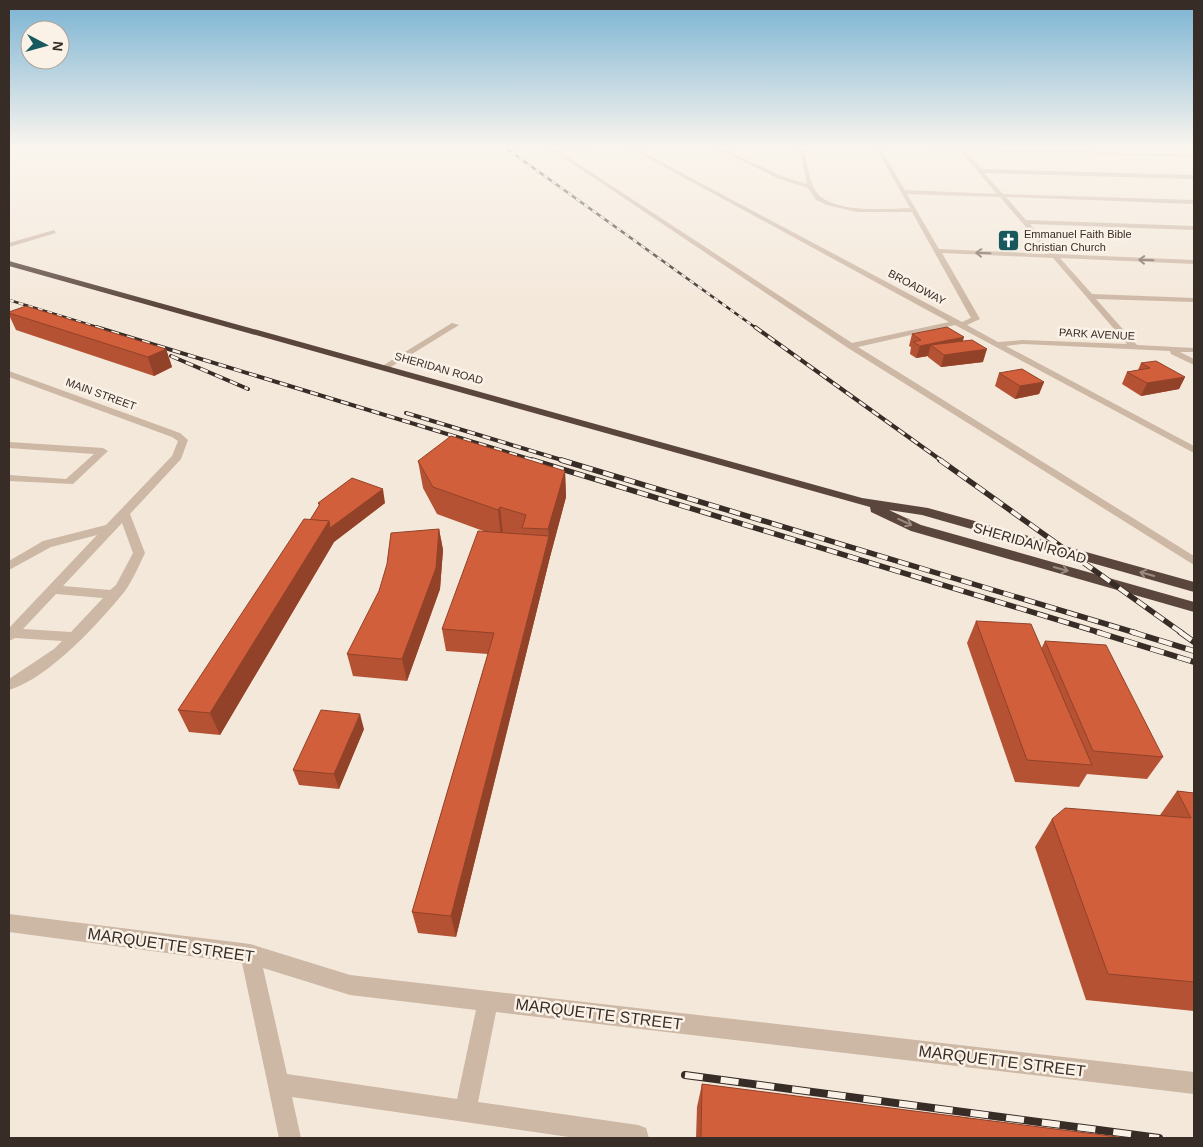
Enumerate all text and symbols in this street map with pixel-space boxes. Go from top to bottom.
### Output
north arrow [20,20,70,70]
text: N [49,40,66,52]
church icon: Emmanuel Faith Bible Christian Church [996,228,1020,252]
place label: Emmanuel Faith Bible Christian Church [1024,228,1132,253]
one-way arrow [975,249,991,258]
one-way arrow [1138,255,1154,264]
street label: BROADWAY [886,267,948,307]
street label: PARK AVENUE [1059,326,1135,342]
street label: SHERIDAN ROAD [393,350,485,386]
street label: MAIN STREET [64,376,138,412]
one-way arrow [897,518,912,528]
street label: SHERIDAN ROAD [972,519,1088,567]
one-way arrow [1052,565,1068,574]
one-way arrow [1140,568,1156,578]
street label: MARQUETTE STREET [87,925,256,965]
street label: MARQUETTE STREET [515,995,684,1033]
street label: MARQUETTE STREET [918,1042,1087,1080]

